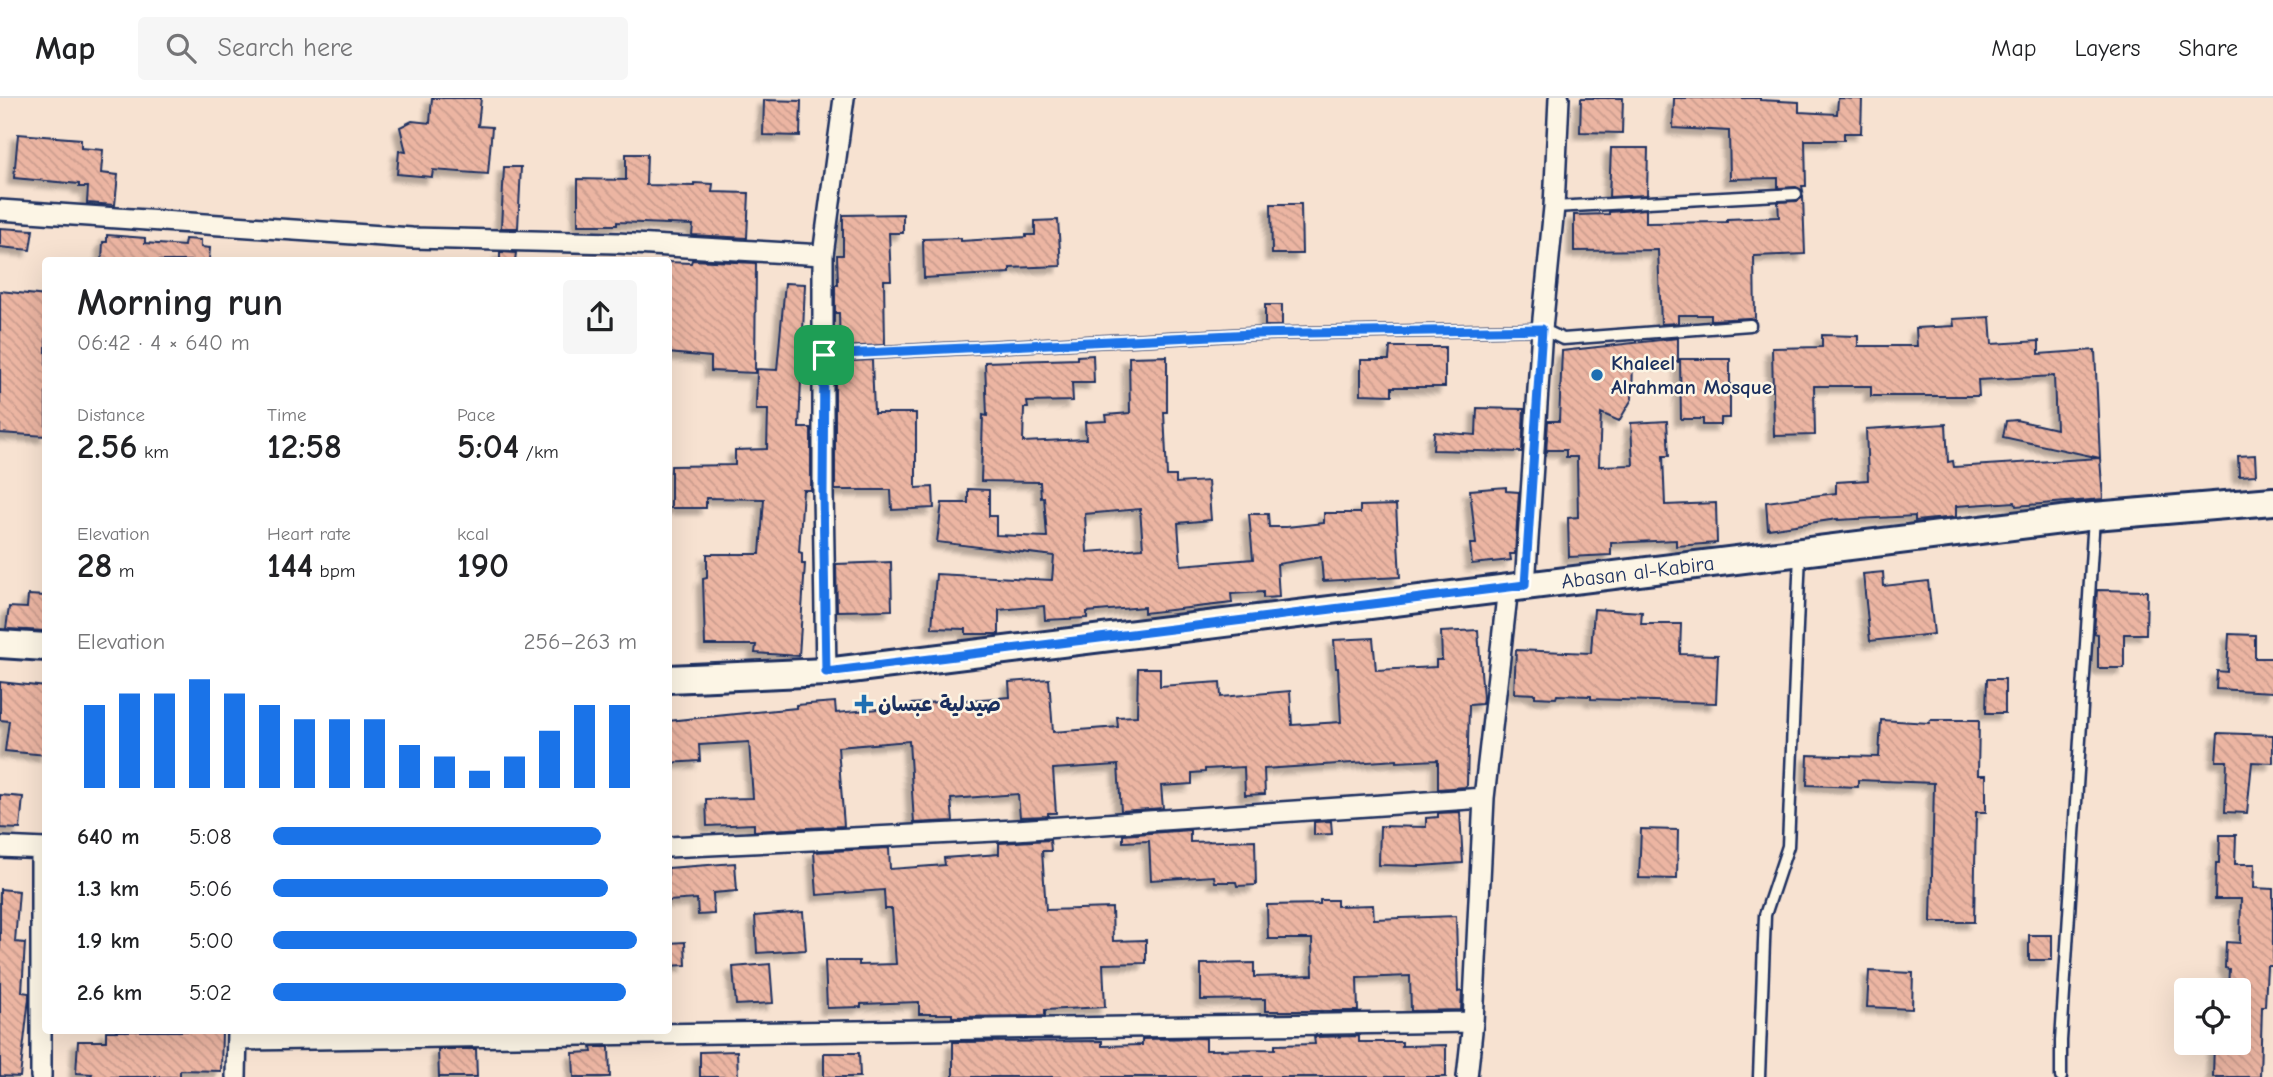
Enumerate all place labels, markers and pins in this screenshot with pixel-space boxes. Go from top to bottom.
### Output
pin [794,325,854,385]
place label: Khaleel Alrahman Mosque [1611,351,1772,399]
marker: Khaleel Alrahman Mosque [1589,367,1605,383]
place label: صيدلية عبسان [878,692,1001,717]
marker: صيدلية عبسان [856,696,872,712]

